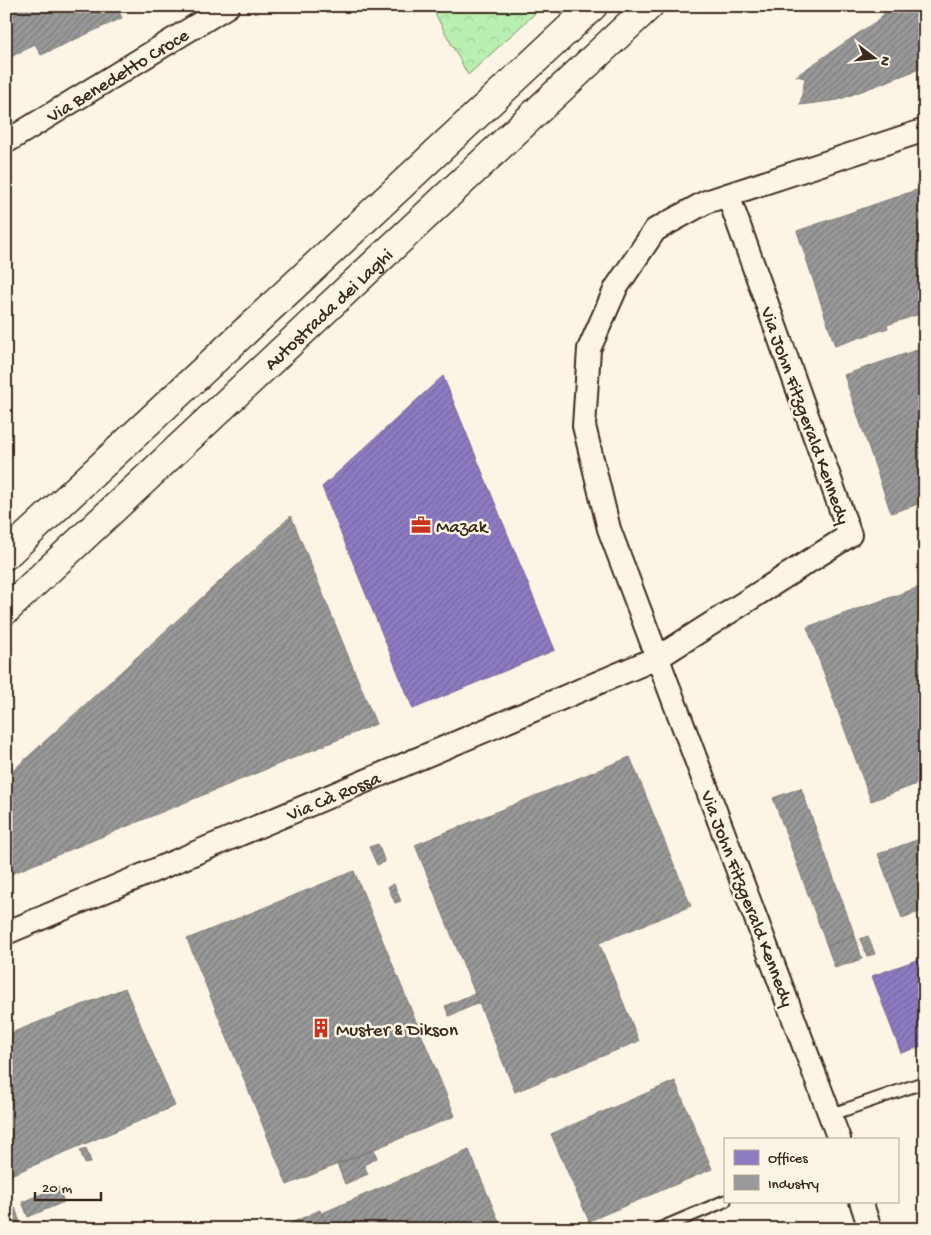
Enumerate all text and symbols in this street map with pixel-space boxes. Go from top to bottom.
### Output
street label: Via Benedetto Croce [43,25,194,130]
north arrow [848,32,898,82]
text: N [875,54,894,68]
street label: Autostrada dei Laghi [261,245,399,377]
street label: Via John Fitzgerald Kennedy [753,303,854,529]
office icon: Mazak [410,514,432,536]
place label: Mazak [436,517,489,540]
street label: Via Cà Rossa [283,767,386,828]
street label: Via John Fitzgerald Kennedy [693,787,798,1011]
building icon: Muster & Dikson [310,1017,332,1039]
place label: Muster & Dikson [336,1020,458,1043]
legend [724,1138,898,1202]
text: Offices [768,1150,808,1168]
scale bar [35,1170,101,1202]
text: Industry [768,1176,820,1194]
text: 20 m [42,1180,72,1198]

